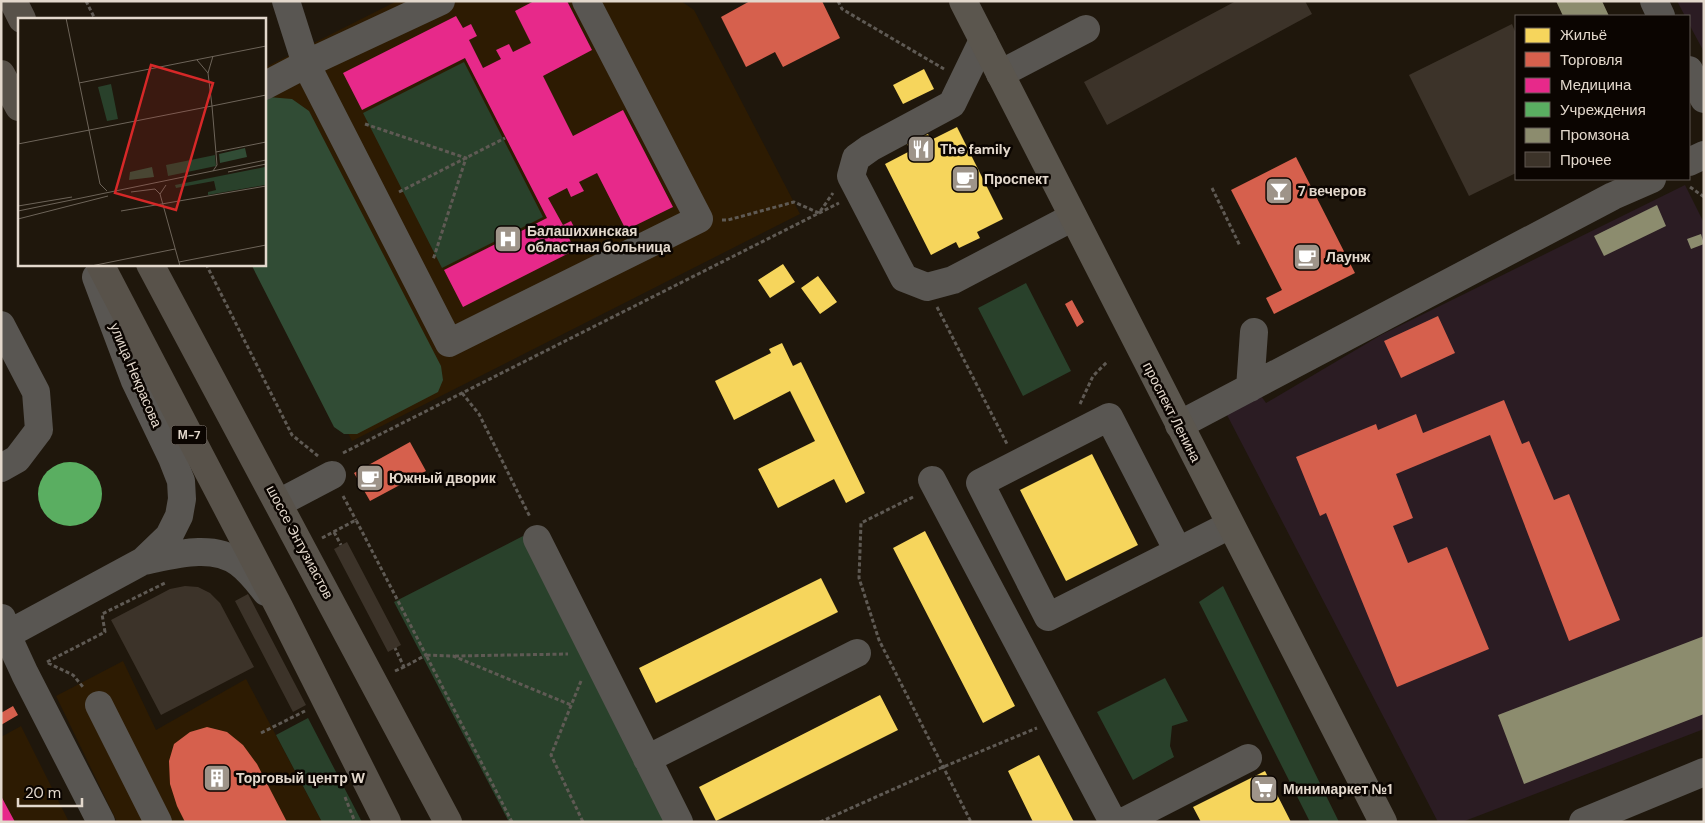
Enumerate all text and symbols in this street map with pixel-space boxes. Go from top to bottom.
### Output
legend [1515,15,1690,180]
inset map [18,18,265,265]
text: Жильё [1560,25,1607,45]
text: Торговля [1560,50,1623,70]
text: Медицина [1560,75,1632,95]
text: Учреждения [1560,100,1646,120]
text: Промзона [1560,125,1630,145]
restaurant icon: The family [906,134,936,164]
place label: The family [940,140,1012,158]
text: Прочее [1560,150,1612,170]
cafe icon: Проспект [950,164,980,194]
place label: Проспект [984,170,1049,188]
bar icon: 7 вечеров [1264,176,1294,206]
place label: 7 вечеров [1298,182,1367,200]
place label: Балашихинская областная больница [527,222,671,256]
hospital icon: Балашихинская областная больница [493,224,523,254]
cafe icon: Лаунж [1292,242,1322,272]
place label: Лаунж [1326,248,1371,266]
street label: улица Некрасова [106,320,166,430]
street label: проспект Ленина [1139,359,1205,465]
road number: М-7 [172,426,206,444]
cafe icon: Южный дворик [355,463,385,493]
place label: Южный дворик [389,469,497,487]
street label: шоссе Энтузиастов [262,482,338,602]
building icon: Торговый центр W [202,763,232,793]
place label: Торговый центр W [236,769,365,787]
supermarket icon: Минимаркет №1 [1249,774,1279,804]
scale bar [18,776,81,808]
place label: Минимаркет №1 [1283,780,1392,798]
text: 20 m [25,783,61,803]

